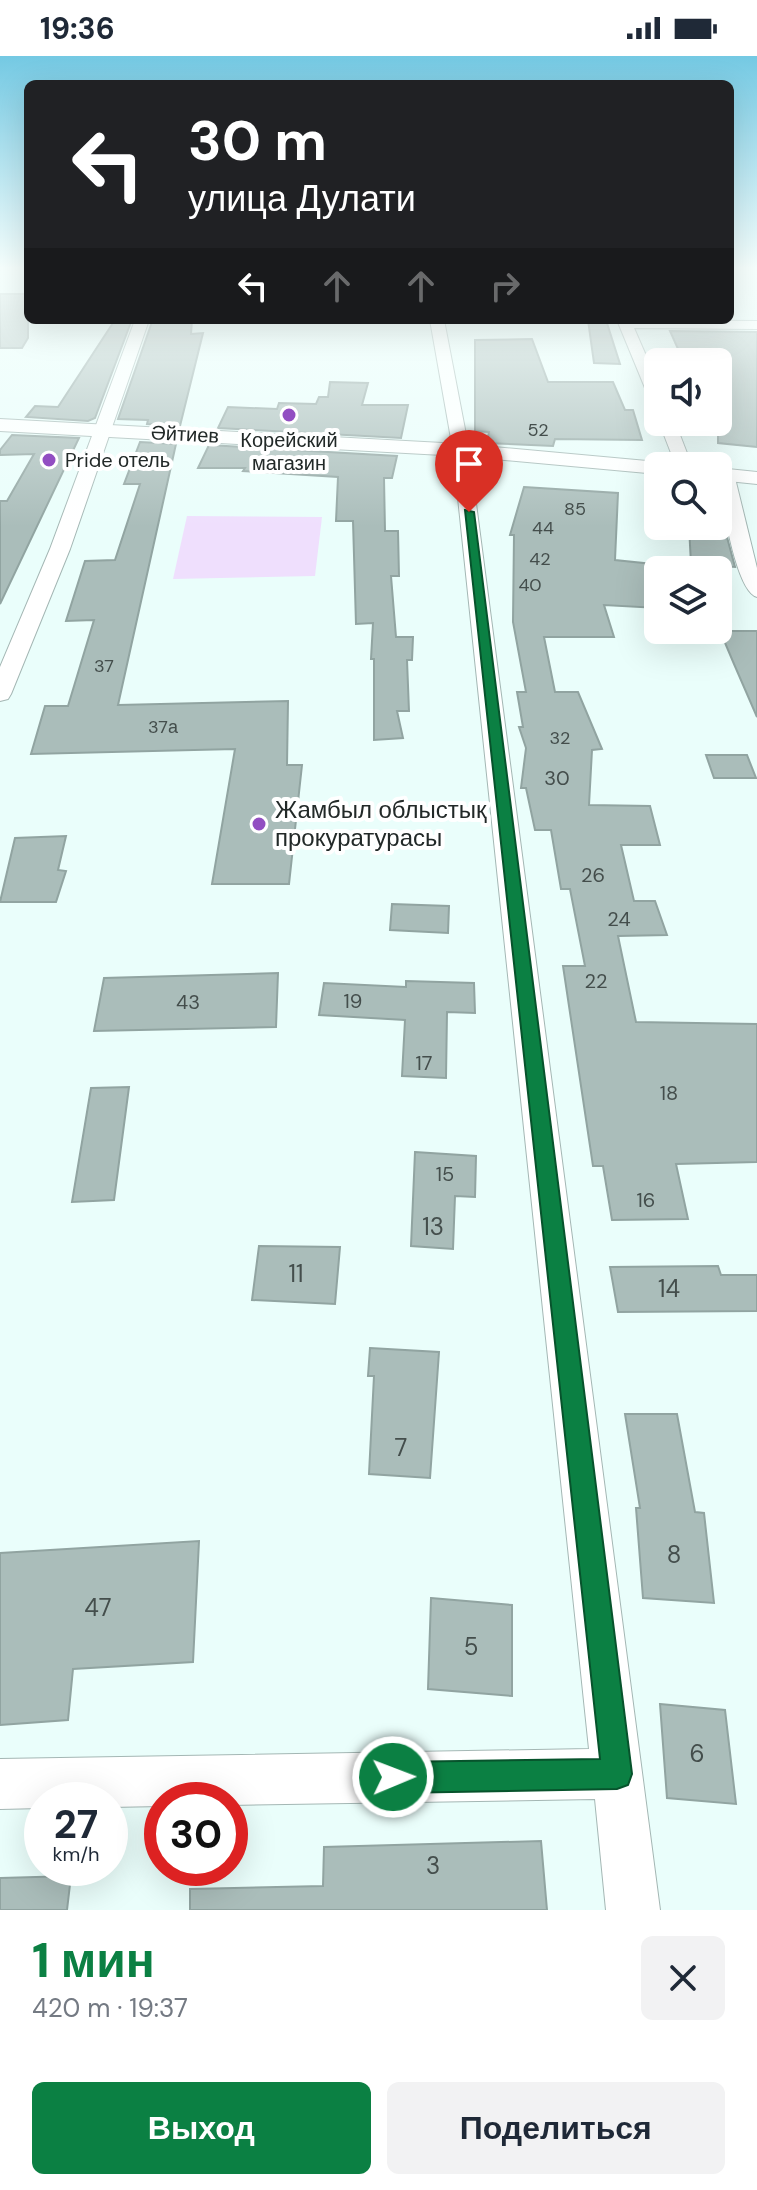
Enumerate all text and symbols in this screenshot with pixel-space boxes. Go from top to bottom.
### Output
text: 19:36 [40,9,115,48]
text: 30 m [188,104,327,177]
icon: left [56,112,160,216]
text: улица Дулати [188,175,416,222]
icon: left [231,264,275,308]
icon: ahead [315,264,359,308]
icon: ahead [399,264,443,308]
icon: right [483,264,527,308]
map controls [644,348,732,644]
button: sound [644,348,732,436]
marker: Корейский магазин [280,406,298,424]
house number: 52 [527,418,549,442]
street label: Әйтиев [150,419,220,449]
place label: Корейский магазин [240,427,338,476]
pin [435,430,503,512]
icon: arrive [447,442,491,486]
place label: Pride отель [65,447,170,473]
marker: Pride отель [40,451,58,469]
button: search [644,452,732,540]
house number: 85 [564,497,586,521]
house number: 44 [532,516,554,540]
house number: 42 [529,547,551,571]
button: layers [644,556,732,644]
house number: 40 [518,573,542,597]
house number: 37 [94,654,114,678]
house number: 37а [148,715,179,739]
house number: 32 [549,726,571,750]
house number: 30 [544,765,570,791]
place label: Жамбыл облыстық прокуратурасы [275,794,487,853]
marker: Жамбыл облыстық прокуратурасы [250,815,268,833]
house number: 26 [581,862,605,888]
house number: 24 [607,906,631,932]
house number: 22 [584,968,608,994]
house number: 19 [344,988,362,1014]
house number: 43 [176,989,200,1015]
house number: 17 [416,1050,432,1076]
house number: 18 [660,1080,678,1106]
house number: 15 [436,1161,454,1187]
house number: 16 [637,1187,655,1213]
house number: 13 [422,1211,444,1242]
house number: 11 [289,1258,303,1289]
house number: 14 [658,1273,680,1304]
house number: 7 [395,1432,407,1463]
house number: 8 [667,1539,681,1570]
house number: 47 [84,1592,112,1623]
house number: 5 [464,1631,478,1662]
position arrow [351,1735,435,1819]
house number: 6 [689,1738,705,1769]
speed limit sign: 30 [144,1782,248,1886]
text: 27 [54,1798,98,1850]
text: km/h [52,1841,100,1867]
house number: 3 [426,1850,440,1881]
text: 1 мин [32,1929,155,1992]
button: close [641,1936,725,2020]
text: 420 m · 19:37 [32,1991,188,2025]
button: Выход [32,2082,371,2174]
button: Поделиться [387,2082,725,2174]

